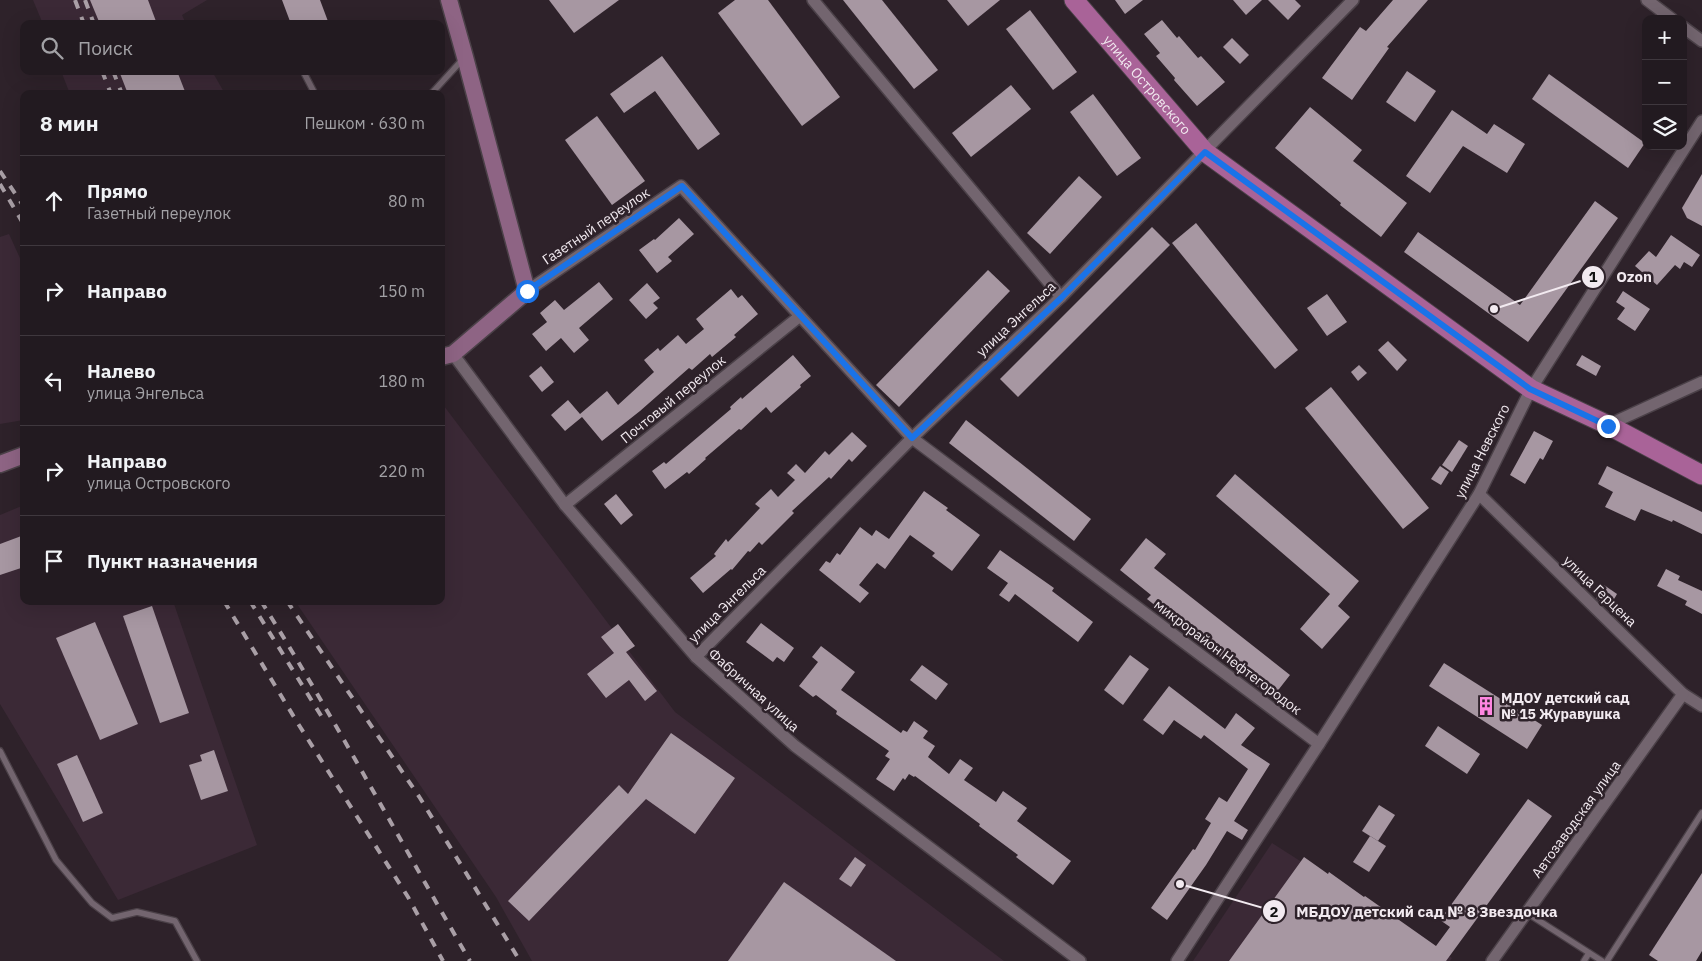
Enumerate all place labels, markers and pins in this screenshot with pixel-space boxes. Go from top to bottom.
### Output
callout: Ozon [1581,262,1662,292]
place label: МДОУ детский сад № 15 Журавушка [1501,689,1629,723]
building icon: МДОУ детский сад № 15 Журавушка [1475,695,1497,717]
callout: МБДОУ детский сад № 8 Звездочка [1261,896,1568,926]

